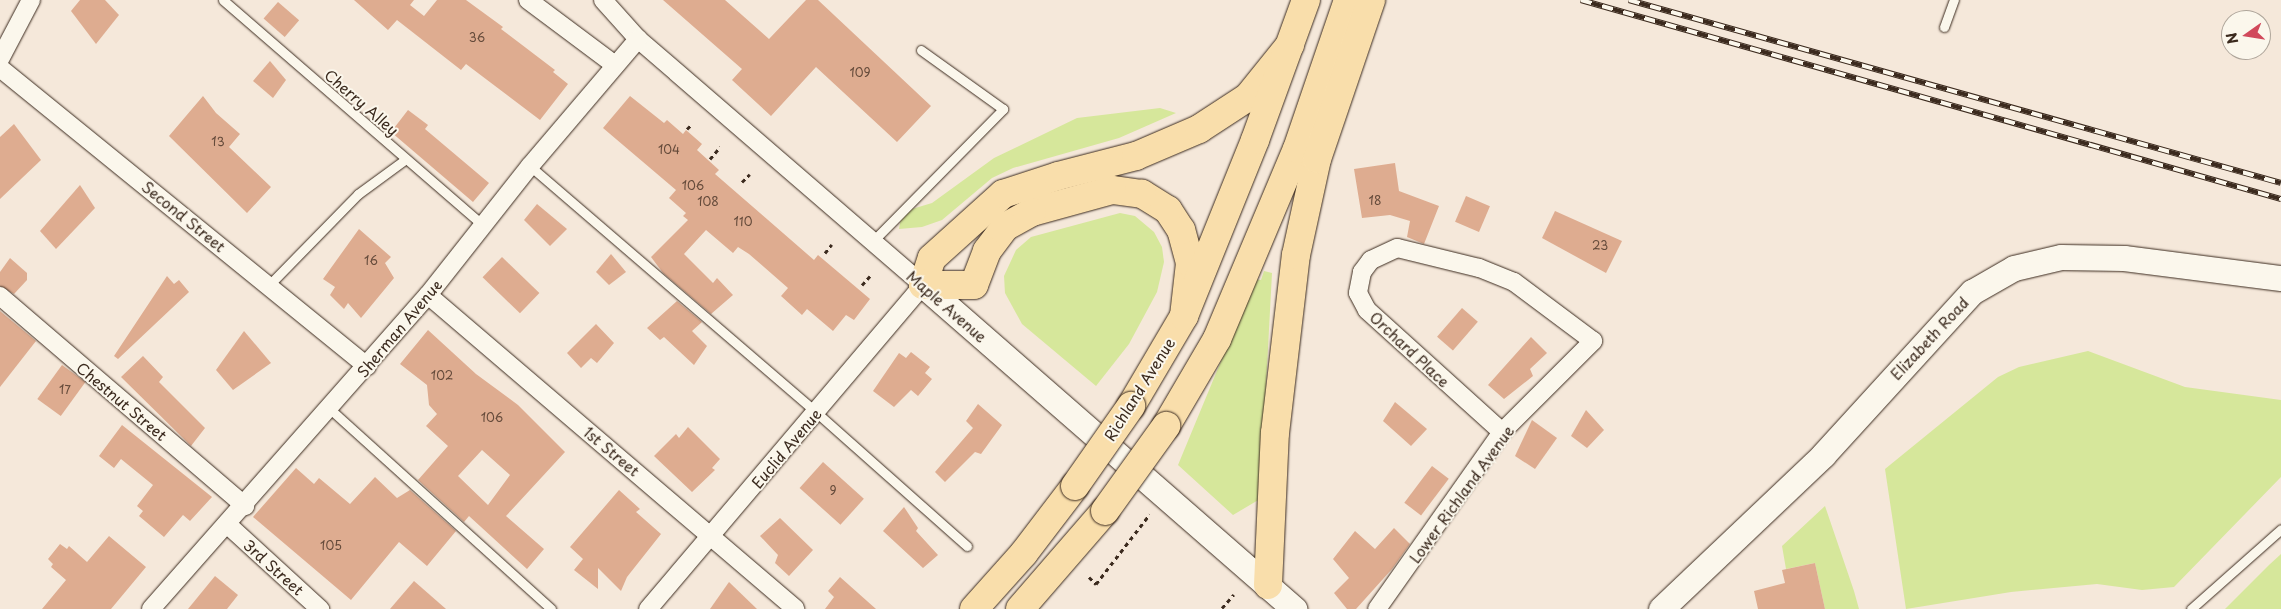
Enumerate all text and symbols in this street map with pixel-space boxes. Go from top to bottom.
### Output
north arrow [2221,10,2271,60]
text: N [2220,30,2243,46]
house number: 36 [469,31,485,45]
street label: Cherry Alley [321,65,403,139]
house number: 109 [849,66,871,80]
house number: 13 [211,135,225,149]
house number: 104 [658,143,680,157]
street label: Second Street [139,177,229,255]
house number: 106 [682,179,704,193]
house number: 18 [1369,194,1381,208]
house number: 108 [697,195,719,209]
house number: 110 [734,215,752,229]
house number: 23 [1592,239,1608,253]
house number: 16 [364,254,378,268]
street label: Maple Avenue [903,266,991,346]
street label: Sherman Avenue [353,276,445,380]
street label: Elizabeth Road [1886,293,1972,383]
street label: Orchard Place [1366,307,1454,391]
street label: Richland Avenue [1100,334,1178,444]
street label: Chestnut Street [73,358,171,444]
house number: 102 [431,369,453,383]
house number: 17 [59,383,71,397]
street label: Euclid Avenue [747,404,825,492]
house number: 106 [481,411,503,425]
street label: 1st Street [579,422,645,480]
street label: Lower Richland Avenue [1405,422,1517,566]
house number: 9 [829,484,837,498]
street label: 3rd Street [240,535,308,599]
house number: 105 [320,539,342,553]

